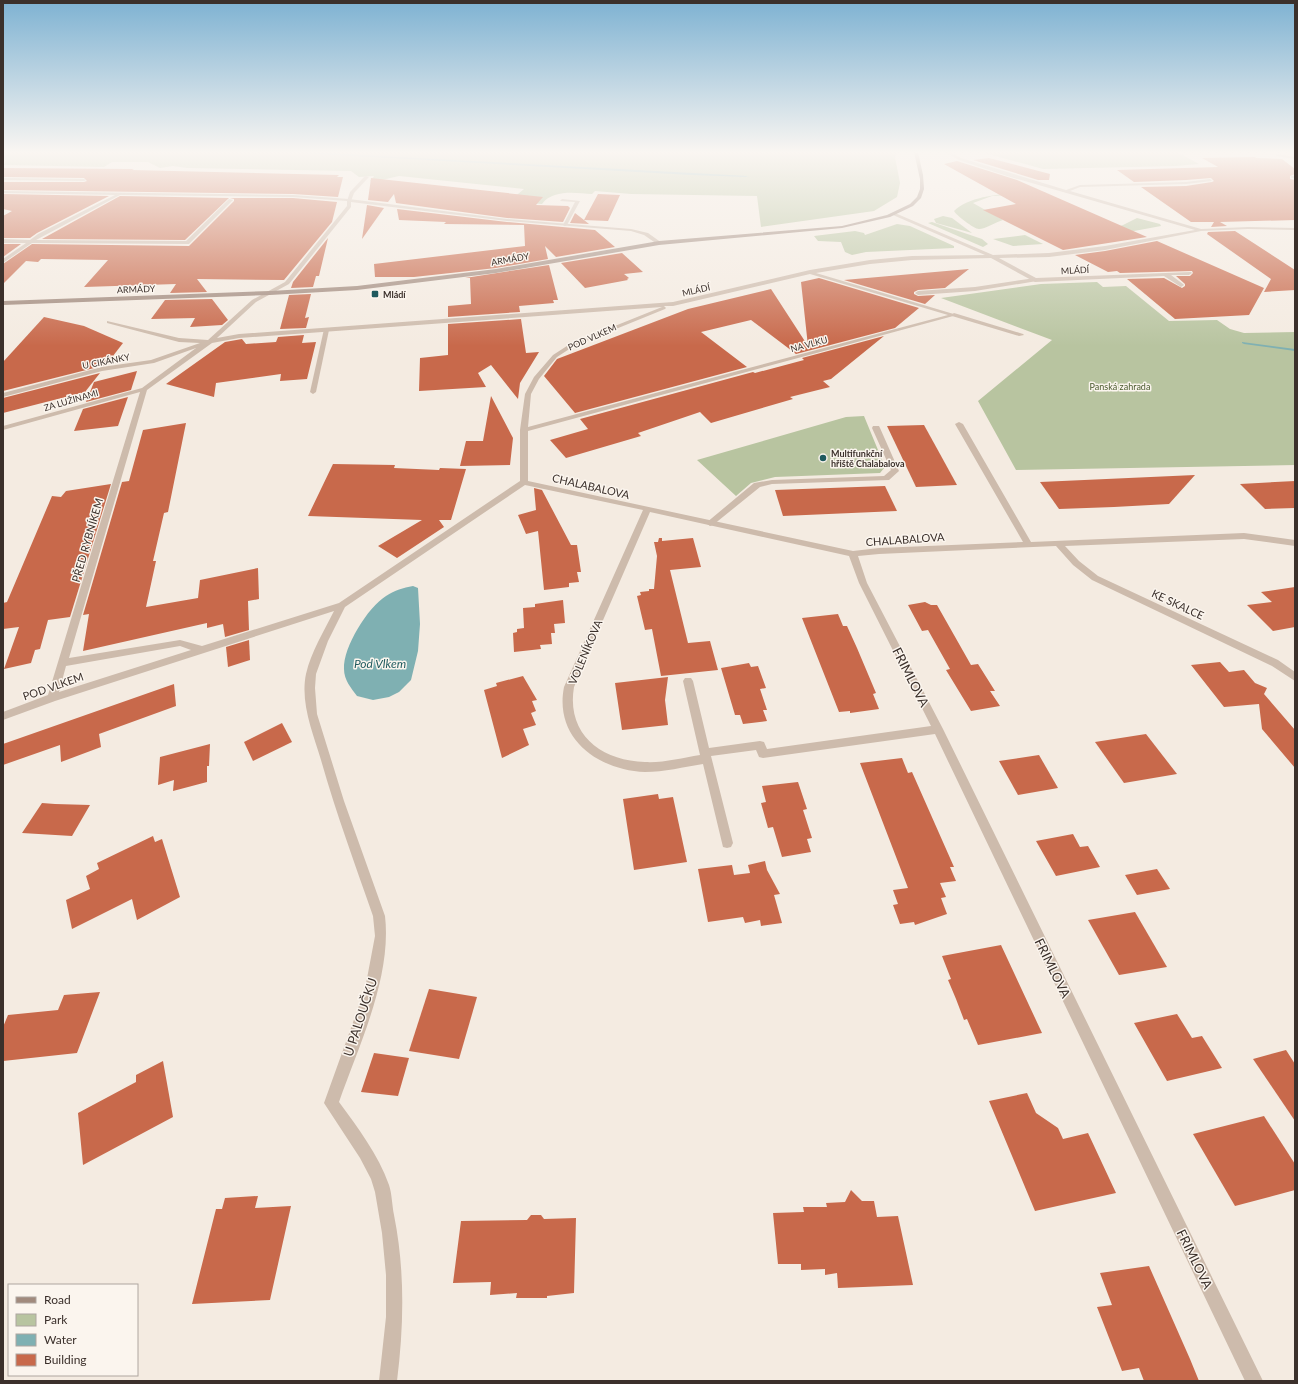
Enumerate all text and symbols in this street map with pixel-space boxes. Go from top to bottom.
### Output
street label: ARMÁDY [490,250,530,268]
street label: MLÁDÍ [1061,264,1090,276]
street label: MLÁDÍ [681,281,712,299]
street label: ARMÁDY [117,283,156,295]
marker: Mládí [370,289,380,299]
place label: Mládí [383,289,406,300]
street label: POD VLKEM [566,321,618,353]
street label: NA VLKU [789,334,829,354]
street label: U CIKÁNKY [81,351,131,371]
park label: Panská zahrada [1090,381,1150,392]
street label: ZA LUŽINAMI [42,387,100,413]
place label: Multifunkční hřiště Chalabalova [831,448,905,469]
marker: Multifunkční hřiště Chalabalova [818,453,828,463]
street label: CHALABALOVA [551,471,631,501]
street label: PŘED RYBNÍKEM [69,496,105,584]
street label: CHALABALOVA [865,530,945,548]
street label: KE SKALCE [1150,586,1206,622]
street label: VOLENÍKOVA [565,617,605,686]
street label: FRIMLOVA [889,645,933,710]
water label: Pod Vlkem [354,656,406,671]
street label: POD VLKEM [21,670,85,702]
street label: FRIMLOVA [1032,936,1074,1001]
street label: U PALOUČKU [340,976,380,1058]
street label: FRIMLOVA [1174,1227,1216,1292]
legend [8,1284,138,1376]
text: Road [44,1292,71,1307]
text: Park [44,1312,68,1327]
text: Water [44,1332,77,1347]
text: Building [44,1352,87,1367]

